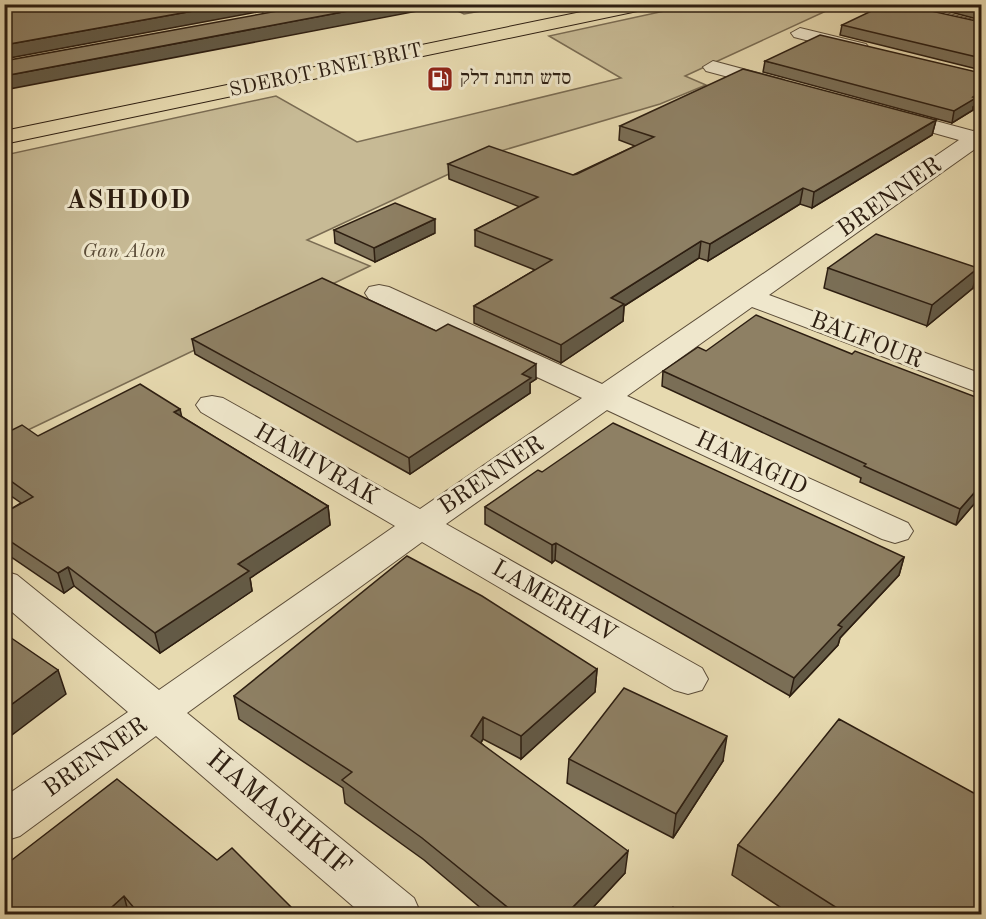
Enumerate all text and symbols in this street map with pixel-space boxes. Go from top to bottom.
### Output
street label: SDEROT BNEI BRIT [228,41,424,101]
fuel station icon: סדש תחנת דלק [425,64,455,94]
place label: סדש תחנת דלק [460,67,571,89]
street label: BRENNER [834,153,946,243]
district label: ASHDOD [66,188,192,214]
park label: Gan Alon [82,242,166,262]
street label: BALFOUR [806,309,926,373]
street label: HAMIVRAK [250,420,382,510]
street label: HAMAGID [692,428,810,500]
street label: BRENNER [435,432,549,520]
street label: LAMERHAV [487,557,621,647]
street label: BRENNER [40,713,152,803]
street label: HAMASHKIF [200,746,356,882]

